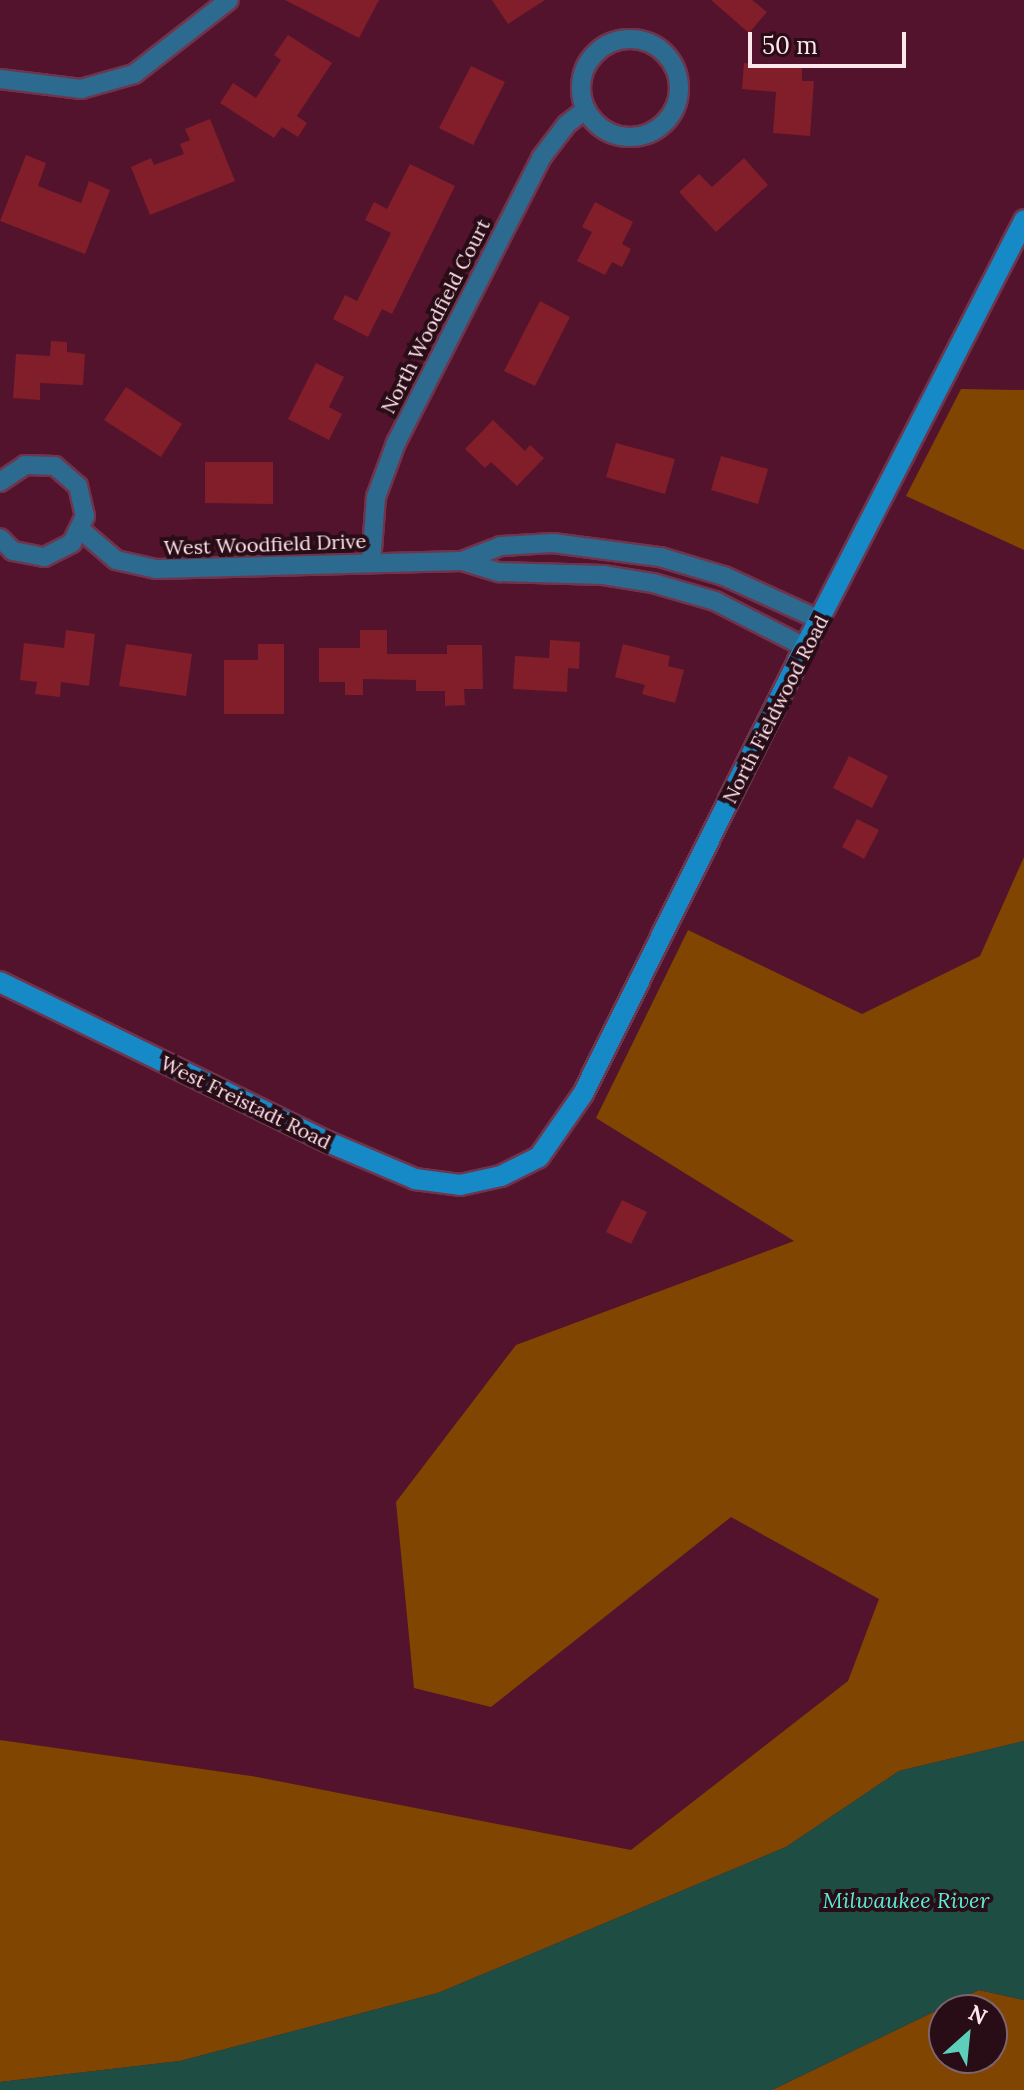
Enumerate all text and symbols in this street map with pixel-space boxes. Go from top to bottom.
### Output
scale bar [752,16,910,66]
text: 50 m [762,30,818,61]
street label: North Woodfield Court [375,215,495,417]
street label: West Woodfield Drive [163,528,367,560]
street label: North Fieldwood Road [717,611,833,807]
street label: West Freistadt Road [157,1050,335,1154]
water label: Milwaukee River [822,1888,990,1914]
north arrow [928,1994,1008,2074]
text: N [964,1998,992,2031]

